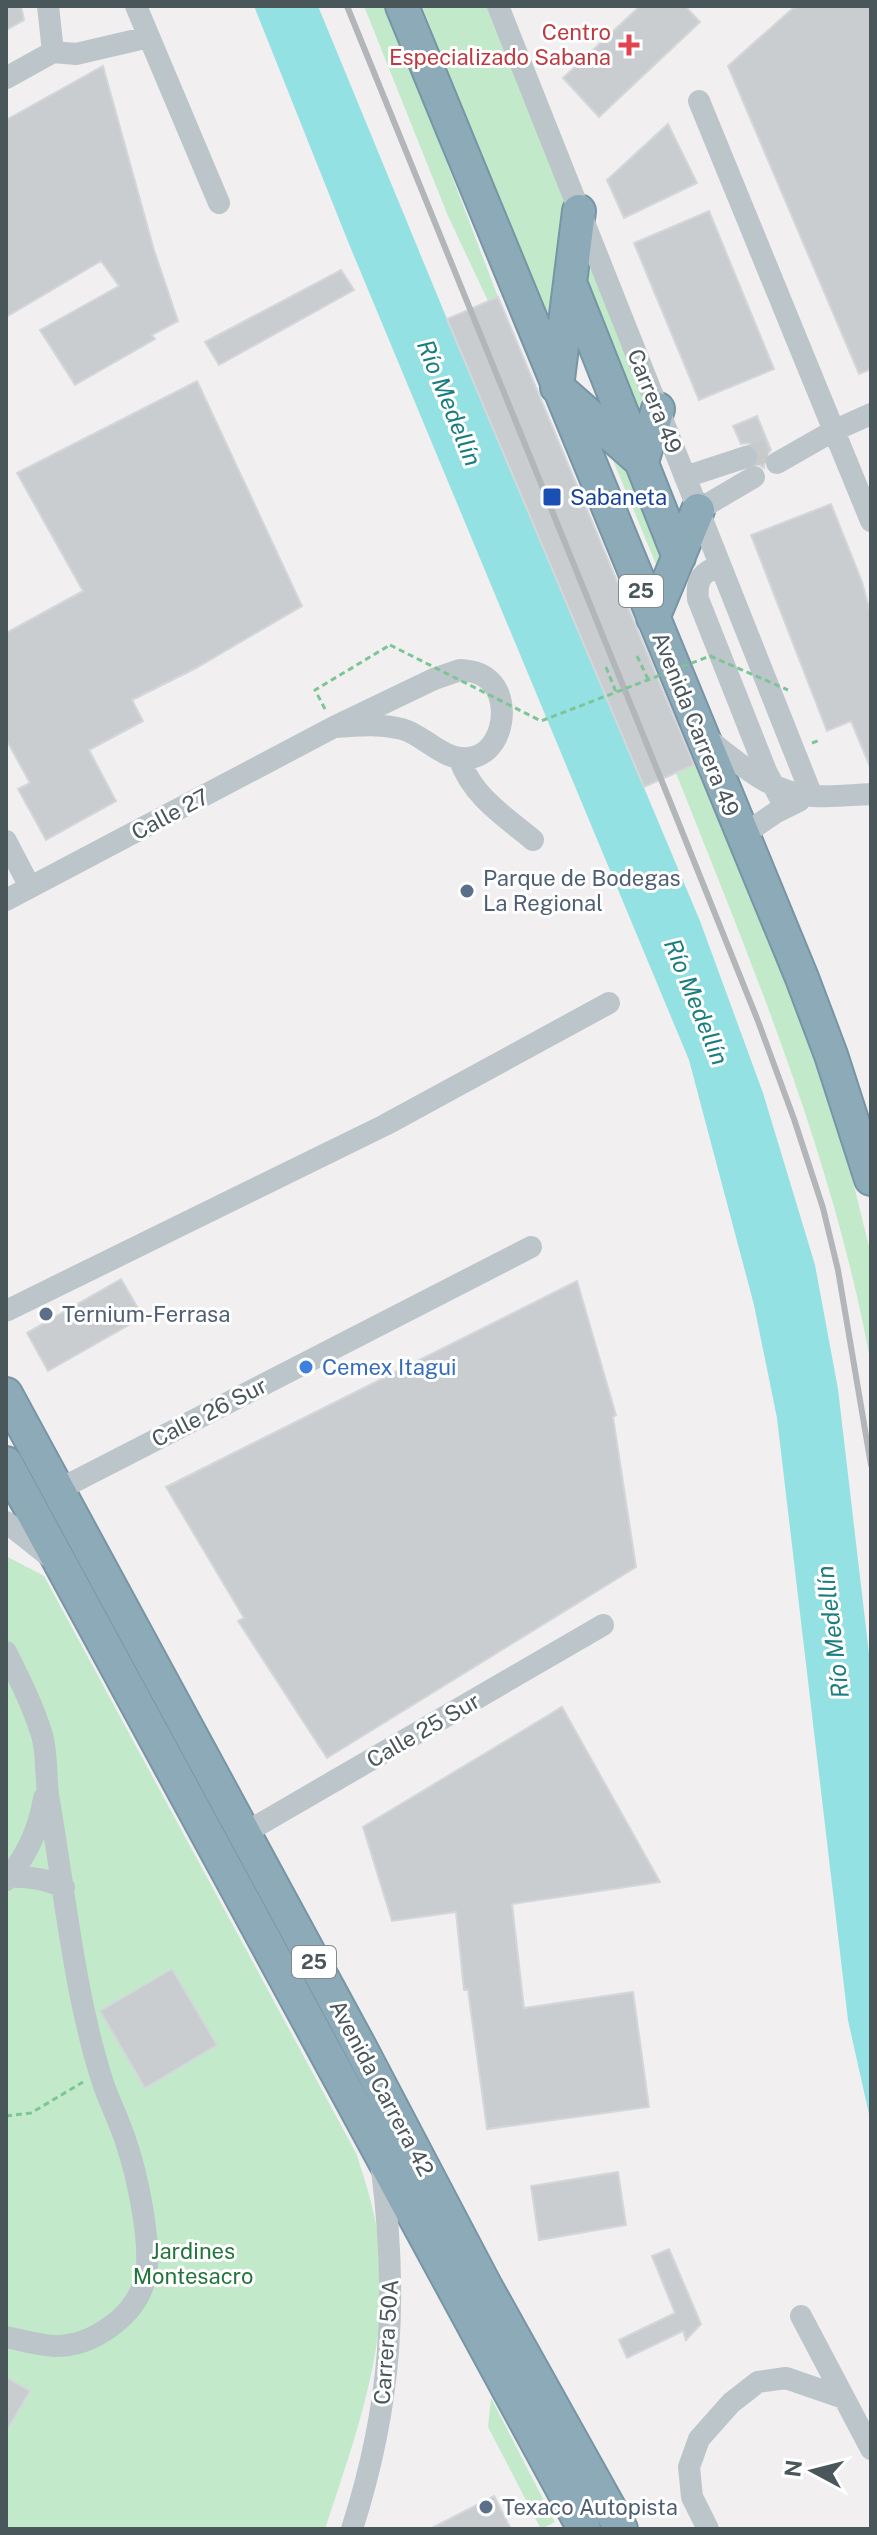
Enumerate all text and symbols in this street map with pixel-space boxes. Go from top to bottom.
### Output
place label: Centro Especializado Sabana [389,19,611,70]
marker: Centro Especializado Sabana [618,34,640,56]
water label: Río Medellín [412,335,488,470]
street label: Carrera 49 [622,345,688,457]
place label: Sabaneta [570,484,667,510]
marker: Sabaneta [541,486,563,508]
road number: 25 [619,575,663,607]
street label: Avenida Carrera 49 [647,628,745,820]
street label: Calle 27 [127,783,213,845]
place label: Parque de Bodegas La Regional [483,865,681,916]
marker: Parque de Bodegas La Regional [458,882,476,900]
water label: Río Medellín [659,934,735,1069]
place label: Ternium-Ferrasa [62,1301,230,1327]
marker: Ternium-Ferrasa [37,1305,55,1323]
place label: Cemex Itagui [322,1354,457,1380]
marker: Cemex Itagui [297,1358,315,1376]
street label: Calle 26 Sur [147,1372,271,1452]
water label: Río Medellín [810,1564,854,1700]
street label: Calle 25 Sur [362,1687,484,1773]
road number: 25 [292,1946,336,1978]
street label: Avenida Carrera 42 [325,1995,439,2181]
park label: Jardines Montesacro [133,2238,253,2289]
street label: Carrera 50A [369,2278,403,2406]
north arrow [773,2431,853,2511]
text: N [779,2458,807,2479]
place label: Texaco Autopista [502,2494,678,2520]
marker: Texaco Autopista [477,2498,495,2516]

